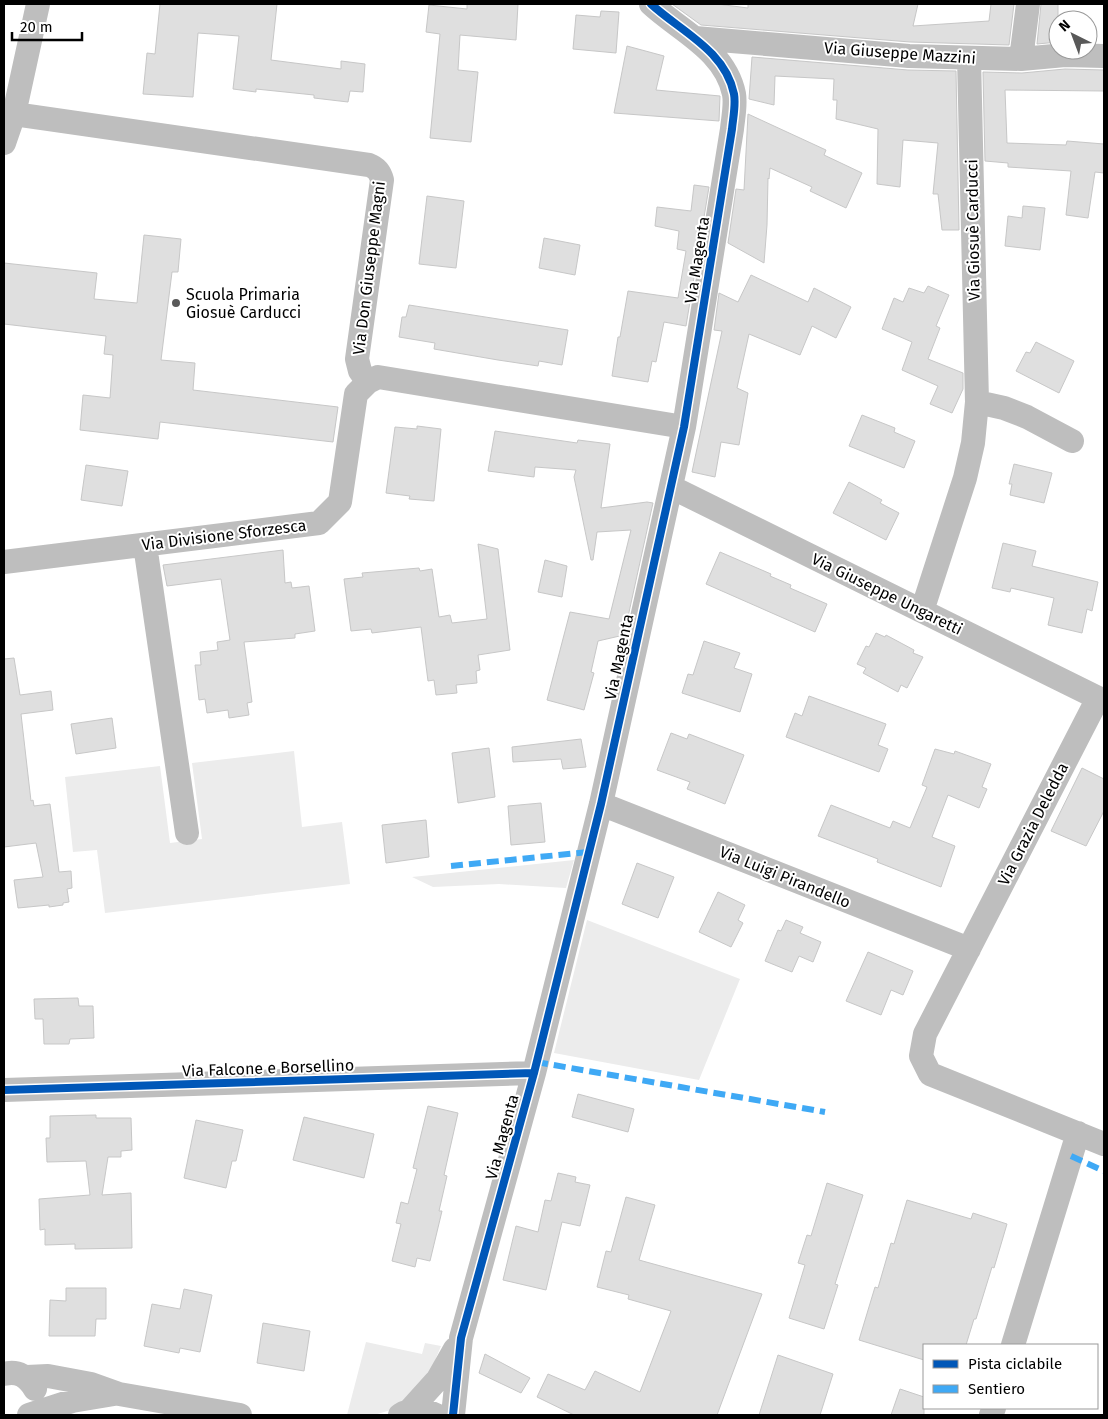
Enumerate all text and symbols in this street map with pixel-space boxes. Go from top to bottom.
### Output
scale bar [12,10,82,42]
north arrow [1048,10,1098,60]
text: N [1055,16,1074,35]
text: 20 m [20,18,53,36]
street label: Via Giuseppe Mazzini [824,38,976,68]
street label: Via Giosuè Carducci [962,159,984,301]
street label: Via Don Giuseppe Magni [349,180,389,356]
street label: Via Magenta [681,215,713,305]
place label: Scuola Primaria Giosuè Carducci [186,285,301,322]
marker: Scuola Primaria Giosuè Carducci [170,297,182,309]
street label: Via Divisione Sforzesca [141,515,307,555]
street label: Via Giuseppe Ungaretti [808,549,966,639]
street label: Via Magenta [601,612,637,702]
street label: Via Grazia Deledda [994,759,1072,889]
street label: Via Luigi Pirandello [717,842,853,912]
street label: Via Falcone e Borsellino [182,1056,354,1080]
street label: Via Magenta [481,1092,523,1182]
legend [923,1344,1098,1409]
text: Pista ciclabile [968,1355,1062,1373]
text: Sentiero [968,1380,1025,1398]

